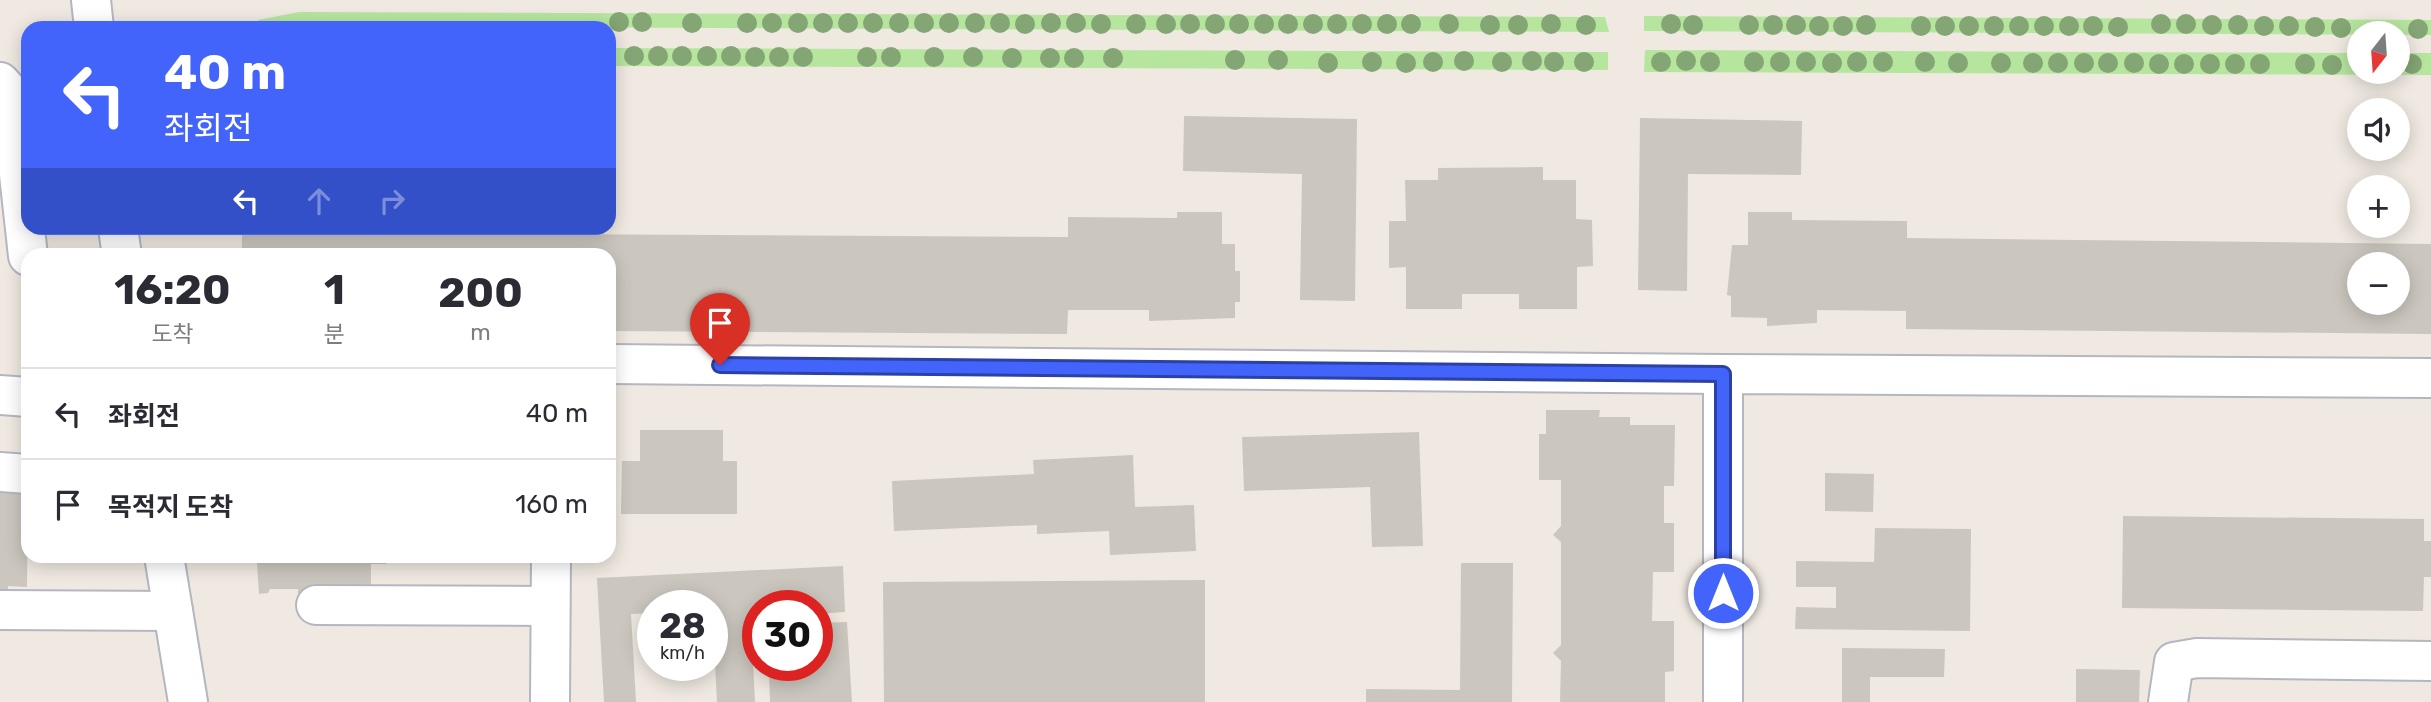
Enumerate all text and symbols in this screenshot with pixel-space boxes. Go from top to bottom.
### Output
north arrow [2347,21,2410,84]
map controls [2347,21,2410,315]
text: 40 m [164,43,286,101]
icon: left [49,49,140,140]
button: sound [2347,98,2410,161]
text: 좌회전 [164,109,252,147]
button: + [2347,175,2410,238]
icon: left [227,182,265,220]
icon: ahead [300,182,338,220]
icon: right [373,182,411,220]
button: − [2347,252,2410,315]
text: 16:20 [114,265,231,315]
text: 1 [324,265,345,315]
text: 200 [438,268,523,318]
pin [690,293,750,365]
icon: arrive [701,304,739,342]
text: m [470,318,491,346]
text: 도착 [151,320,194,348]
text: 분 [324,320,345,348]
icon: left [49,395,87,433]
text: 40 m [526,398,588,429]
text: 좌회전 [108,401,180,432]
icon: arrive [49,486,87,524]
text: 160 m [515,489,588,520]
text: 목적지 도착 [108,492,233,523]
position arrow [1686,556,1760,630]
speed limit sign: 30 [742,590,833,681]
text: 28 [659,605,706,647]
text: km/h [660,642,705,664]

